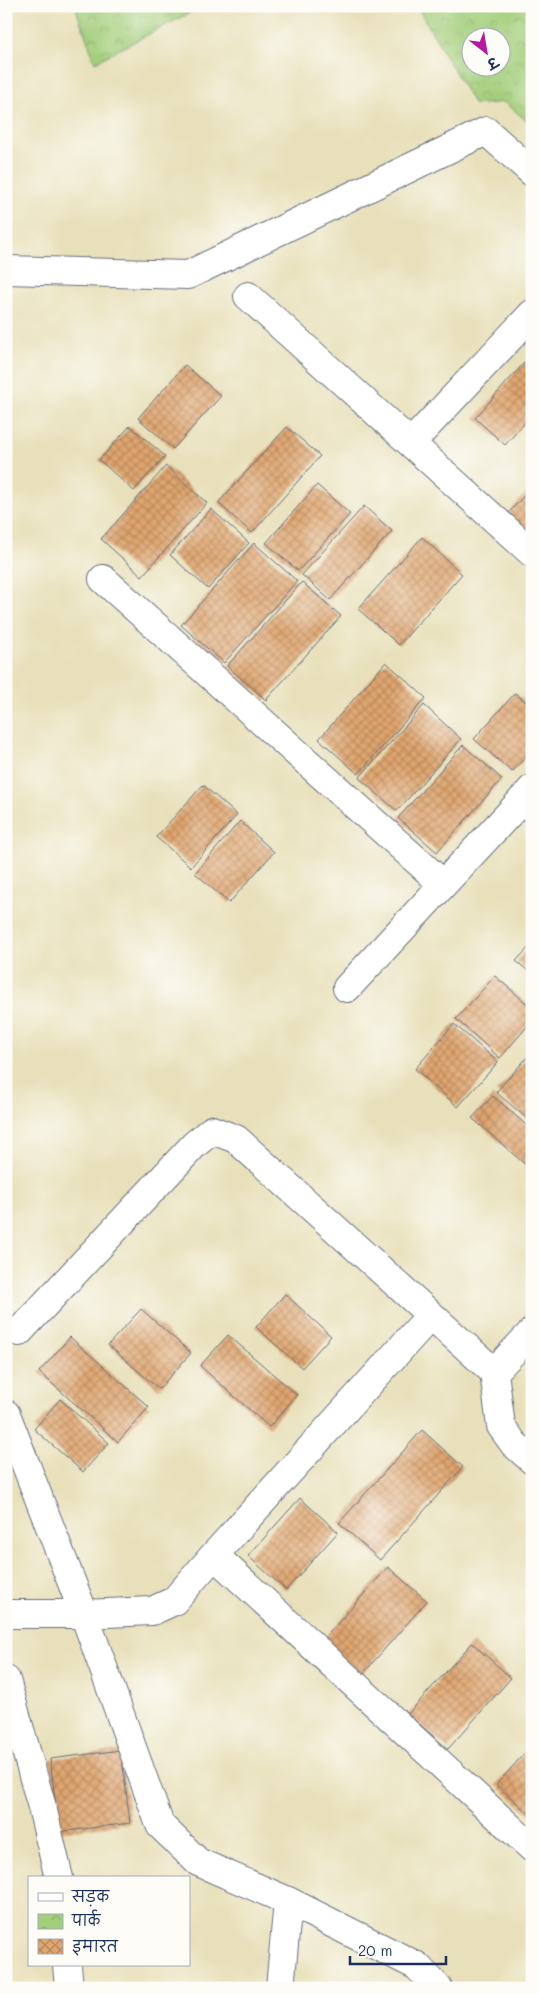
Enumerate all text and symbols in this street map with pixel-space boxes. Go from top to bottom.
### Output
north arrow [460,28,510,78]
text: उ [483,52,504,75]
legend [28,1876,190,1966]
text: सड़क [71,1886,110,1907]
text: पार्क [71,1909,102,1930]
scale bar [350,1934,447,1966]
text: इमारत [72,1936,119,1956]
text: 20 m [358,1940,392,1960]

